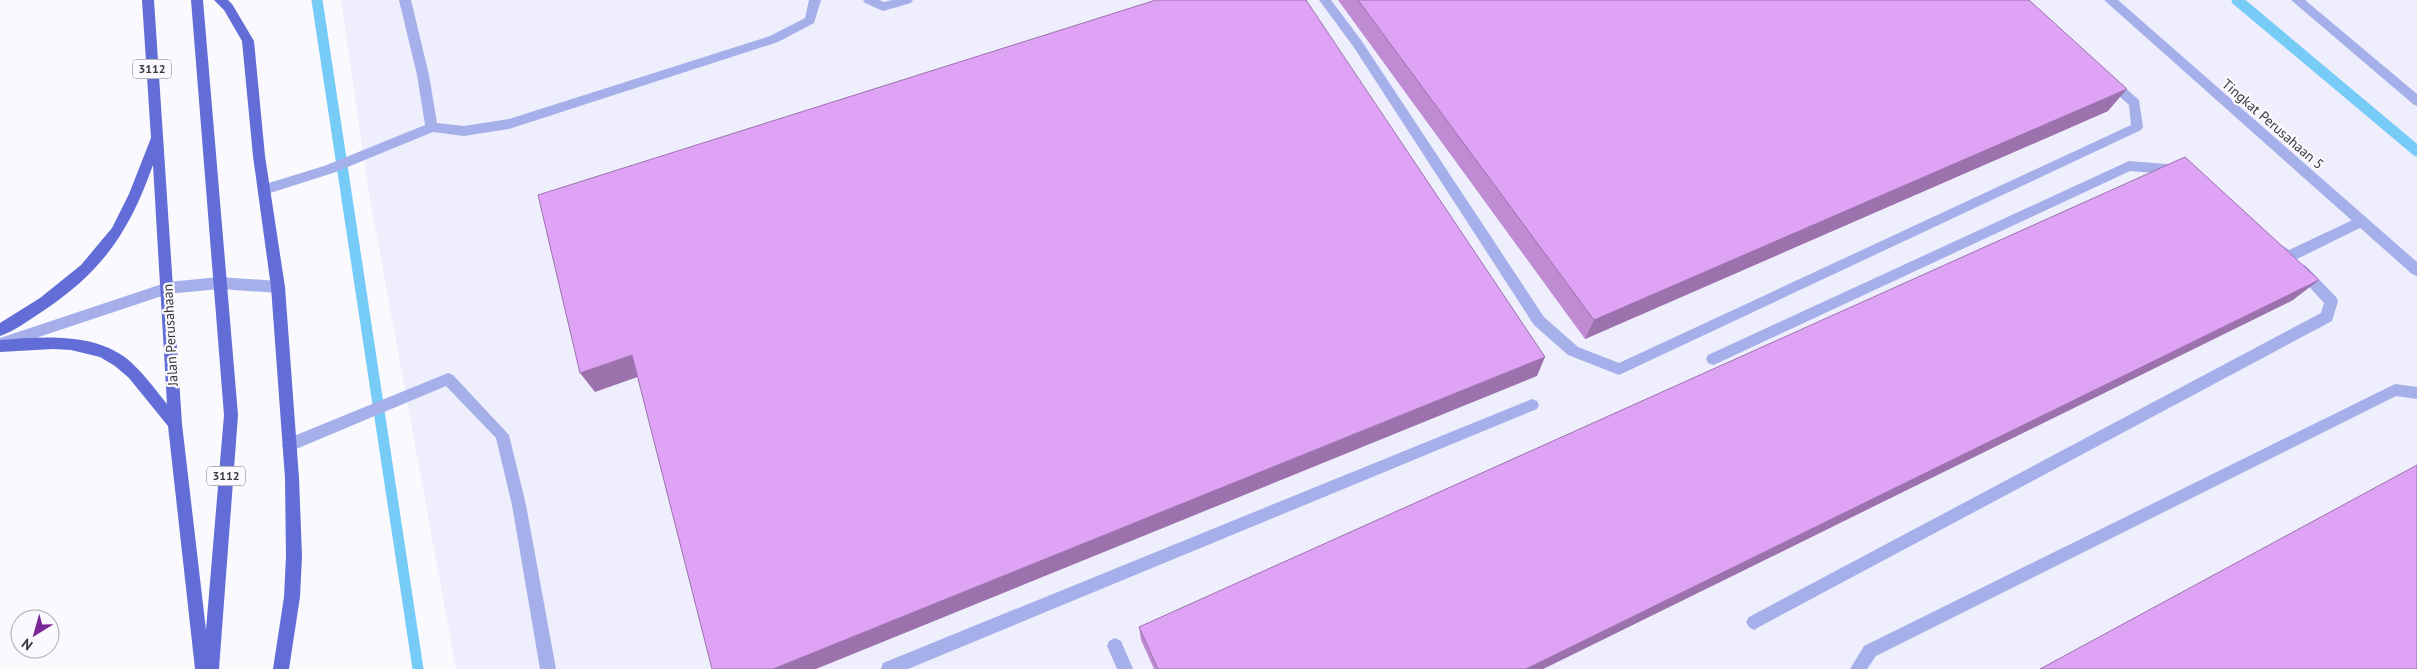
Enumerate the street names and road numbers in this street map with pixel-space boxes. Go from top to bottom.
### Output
road number: 3112 [133,60,171,78]
street label: Tingkat Perusahaan 5 [2218,75,2328,173]
street label: Jalan Perusahaan [158,283,182,388]
road number: 3112 [207,466,245,486]

